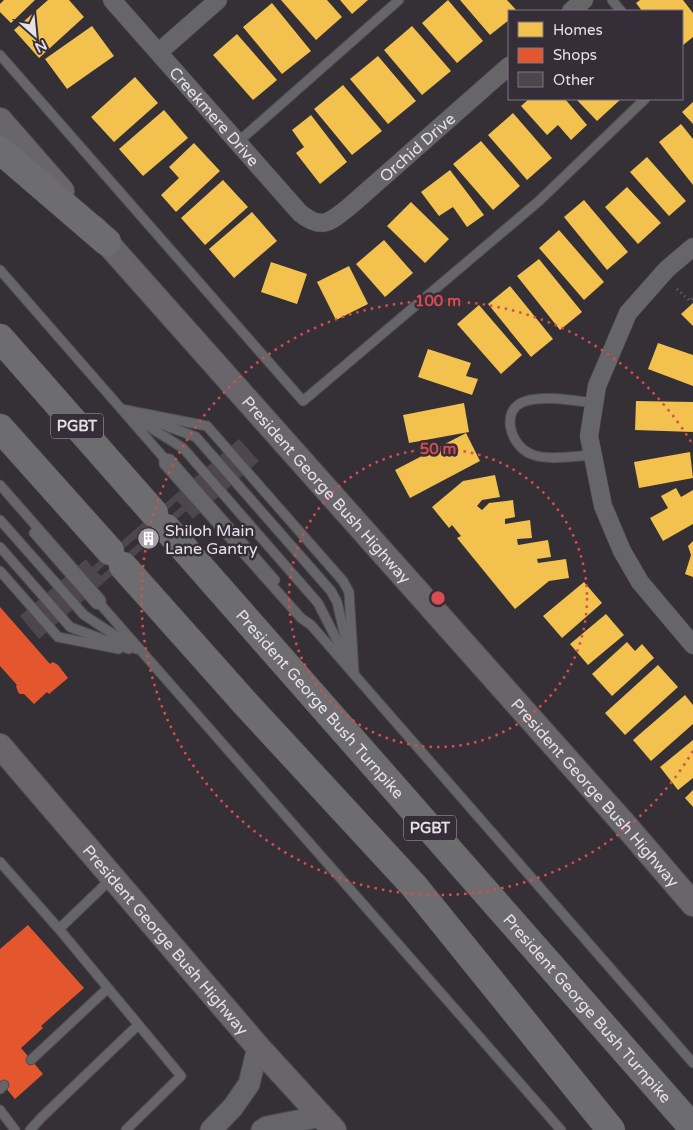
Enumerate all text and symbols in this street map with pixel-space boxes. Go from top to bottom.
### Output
north arrow [10,10,60,60]
legend [508,10,683,100]
text: Homes [553,21,603,39]
text: N [32,36,50,56]
text: Shops [553,46,597,64]
street label: Creekmere Drive [165,63,263,171]
text: Other [553,71,595,89]
street label: Orchid Drive [375,109,460,187]
text: 100 m [415,292,461,310]
street label: President George Bush Highway [237,392,415,588]
road number: PGBT [51,414,103,438]
text: 50 m [420,440,456,458]
place label: Shiloh Main Lane Gantry [165,521,258,559]
building icon: Shiloh Main Lane Gantry [137,527,161,551]
centre of rings [429,589,447,607]
street label: President George Bush Turnpike [231,606,408,803]
street label: President George Bush Highway [506,695,683,892]
road number: PGBT [404,816,456,840]
street label: President George Bush Highway [78,841,253,1040]
street label: President George Bush Turnpike [499,910,675,1107]

